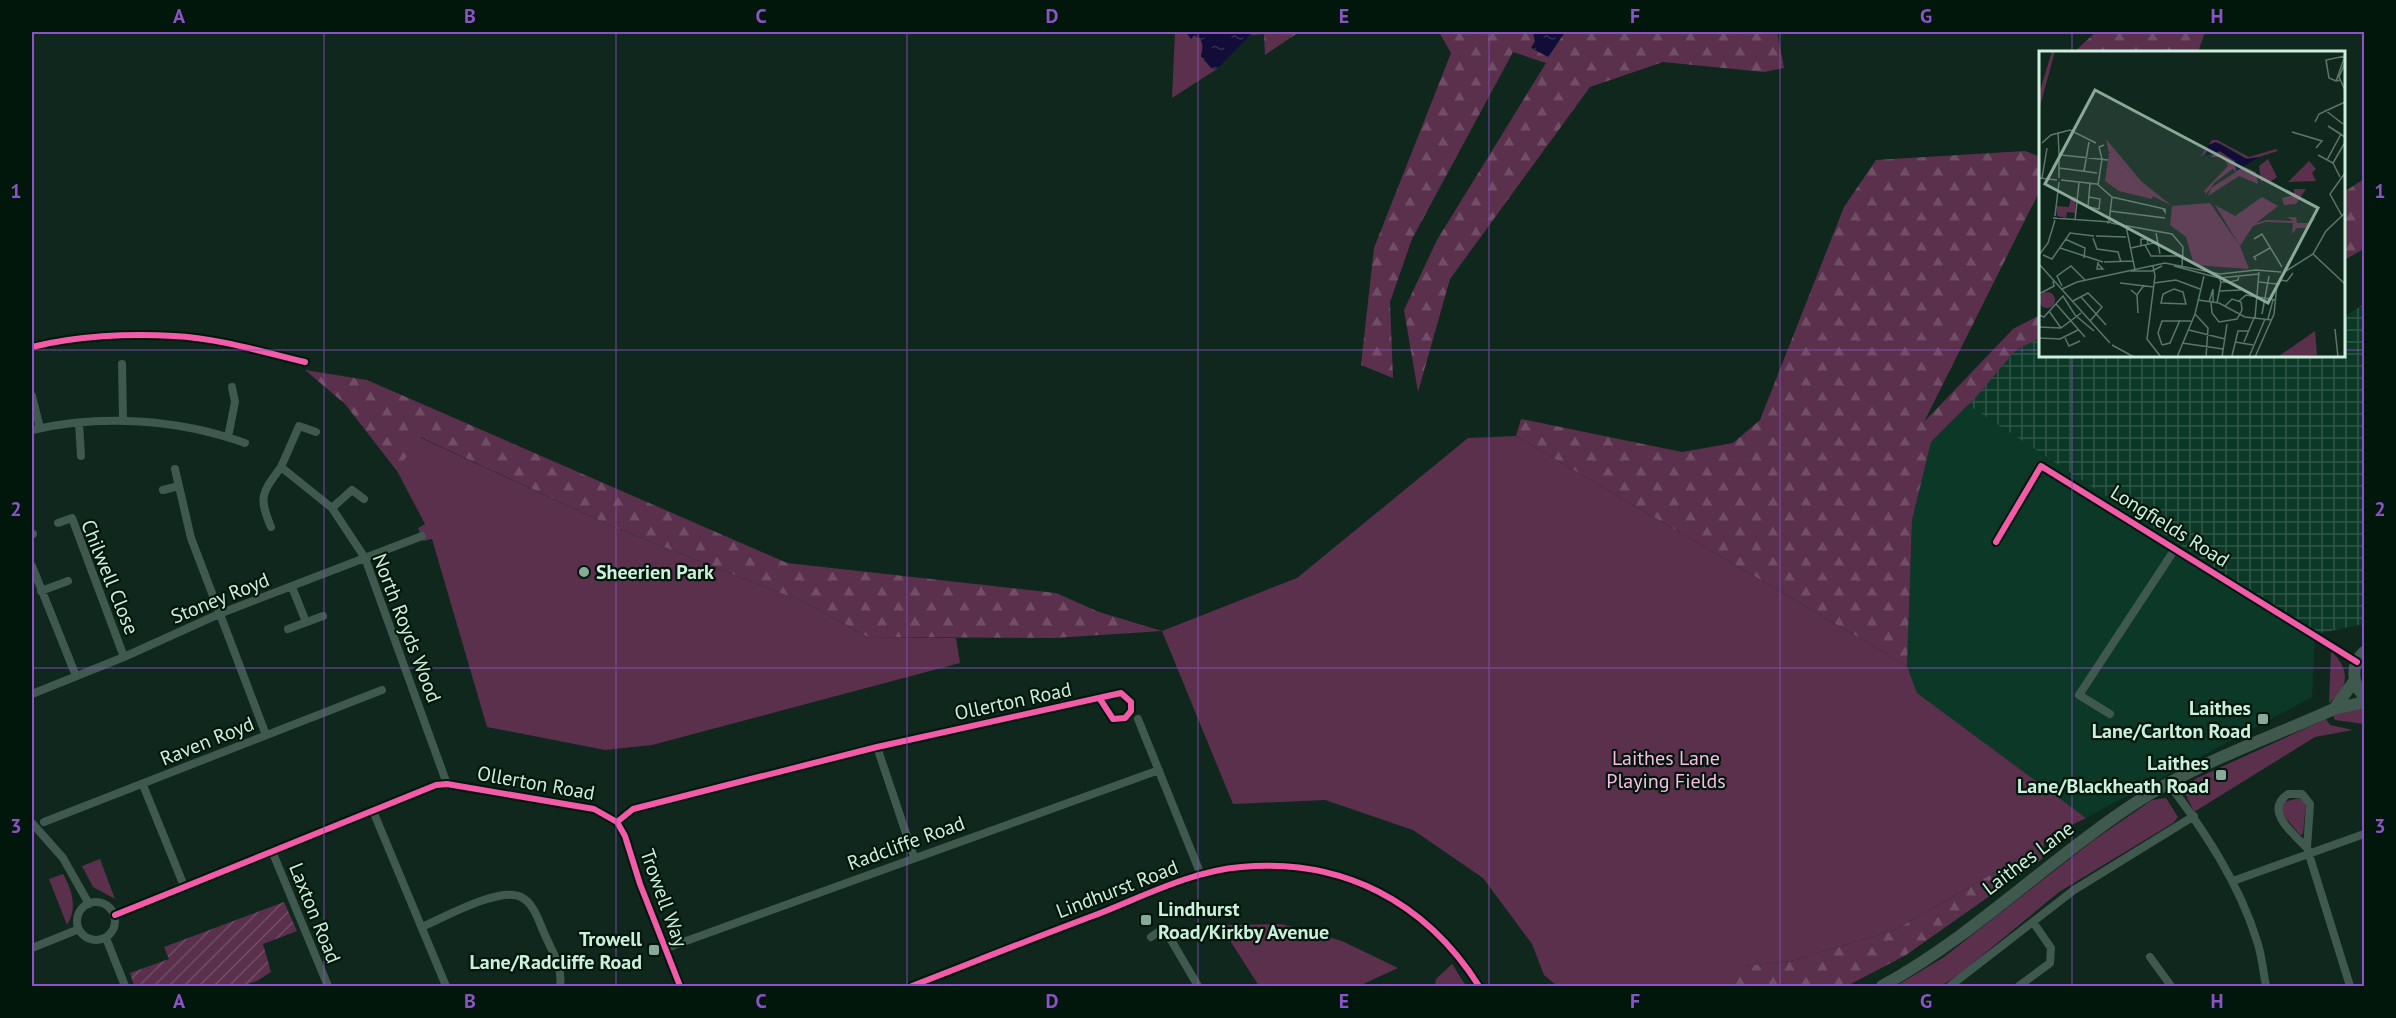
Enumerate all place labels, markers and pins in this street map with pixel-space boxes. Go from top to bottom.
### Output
place label: Sheerien Park [596,559,714,585]
marker: Sheerien Park [577,565,591,579]
place label: Laithes Lane/Carlton Road [2092,695,2251,744]
marker: Laithes Lane/Carlton Road [2256,712,2270,726]
place label: Laithes Lane/Blackheath Road [2017,750,2209,799]
marker: Laithes Lane/Blackheath Road [2214,768,2228,782]
place label: Lindhurst Road/Kirkby Avenue [1158,896,1329,945]
marker: Lindhurst Road/Kirkby Avenue [1139,913,1153,927]
place label: Trowell Lane/Radcliffe Road [469,926,642,975]
marker: Trowell Lane/Radcliffe Road [647,943,661,957]

